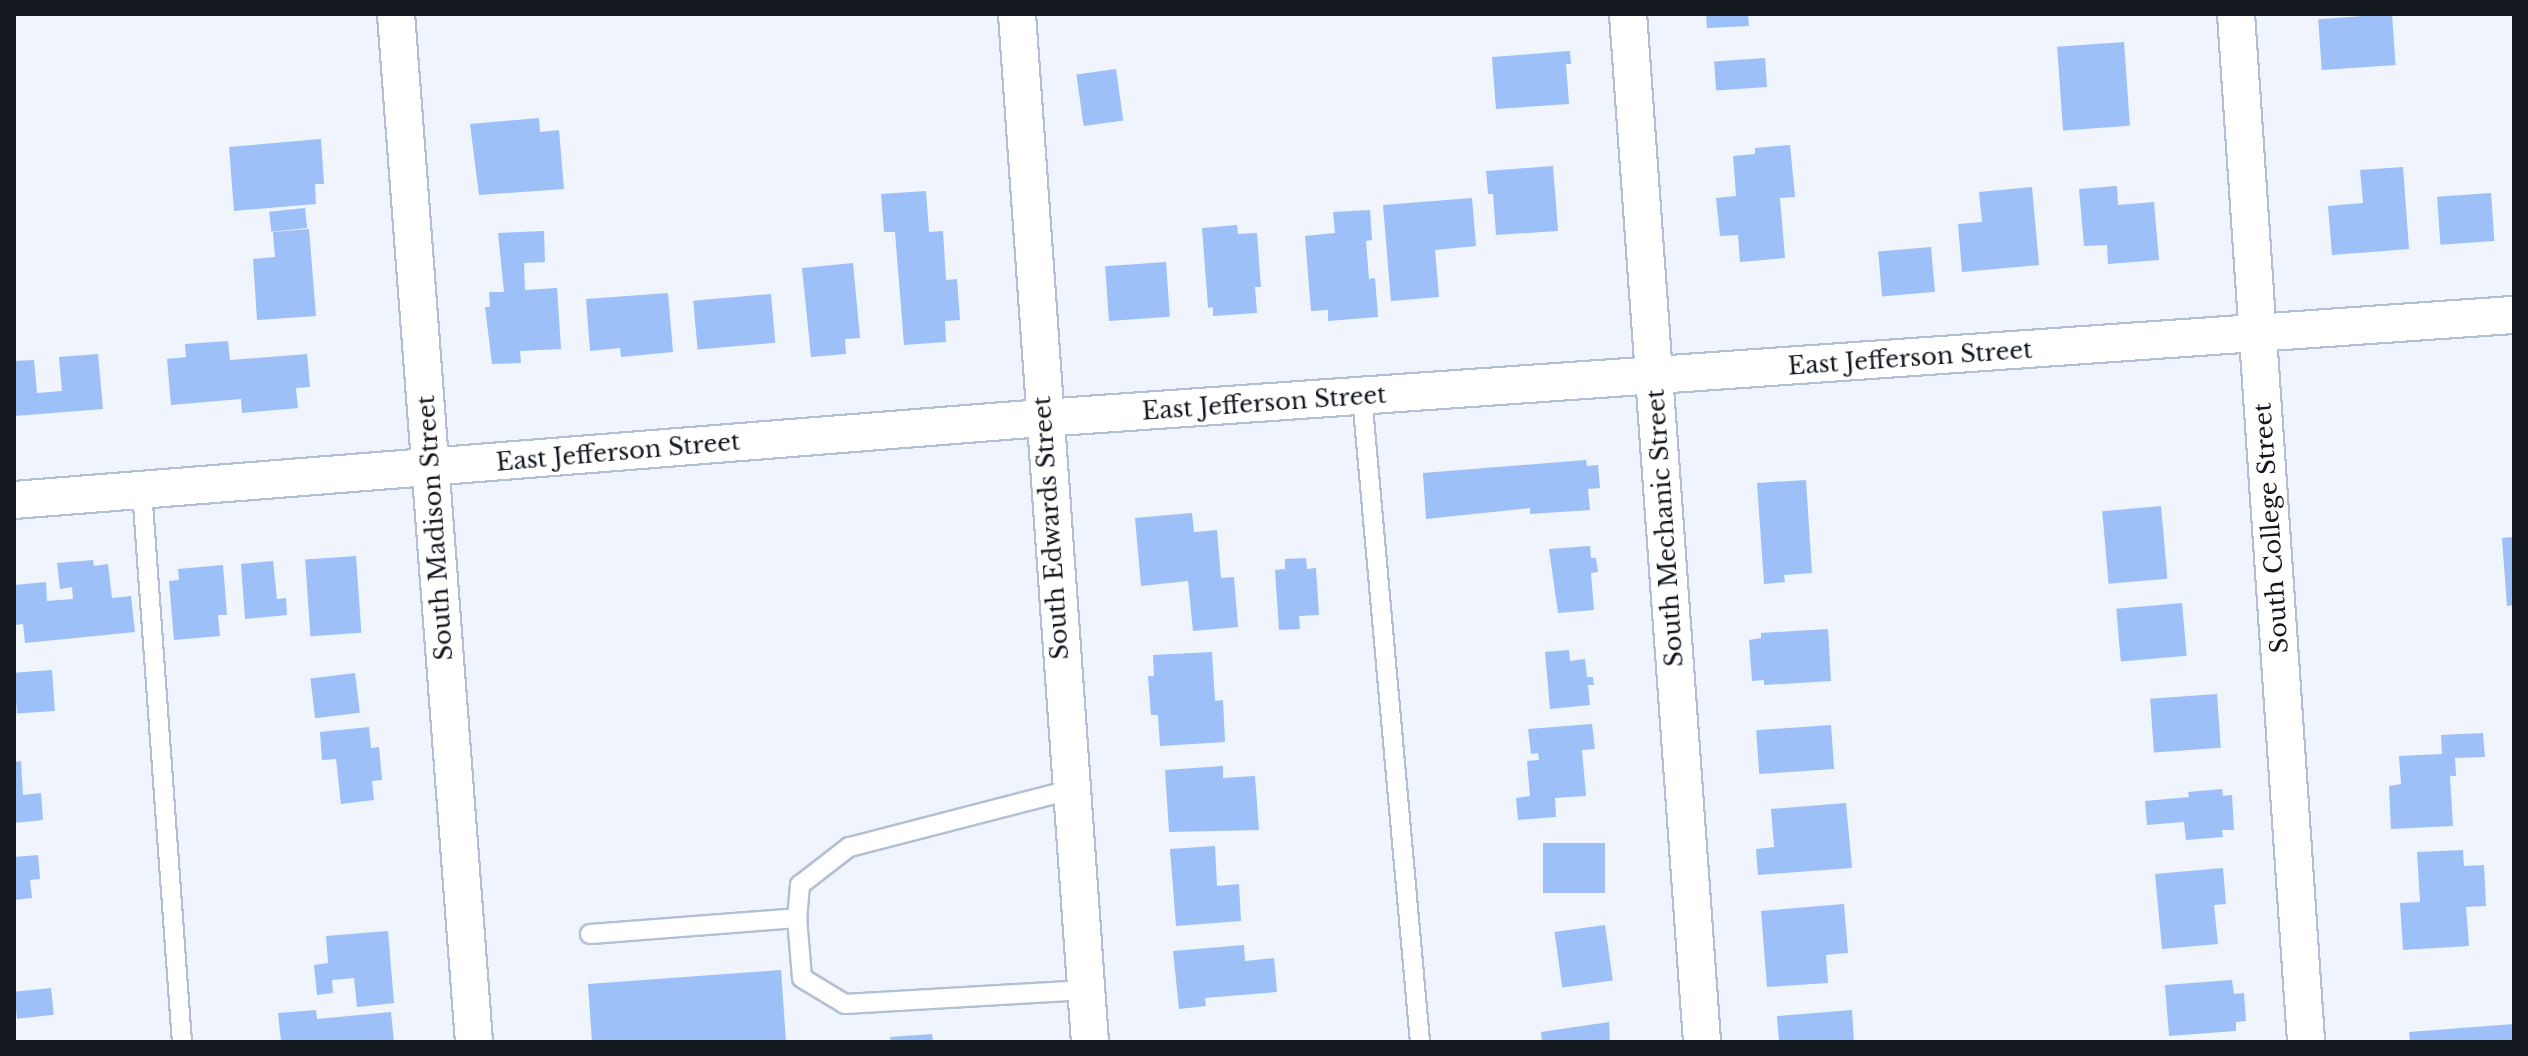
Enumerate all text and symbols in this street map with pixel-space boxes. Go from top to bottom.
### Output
street label: East Jefferson Street [1787,335,2033,381]
street label: East Jefferson Street [1141,380,1387,426]
street label: South Mechanic Street [1641,388,1689,668]
street label: South Madison Street [411,394,459,662]
street label: South Edwards Street [1027,395,1075,661]
street label: South College Street [2248,402,2294,654]
street label: East Jefferson Street [495,427,741,477]

